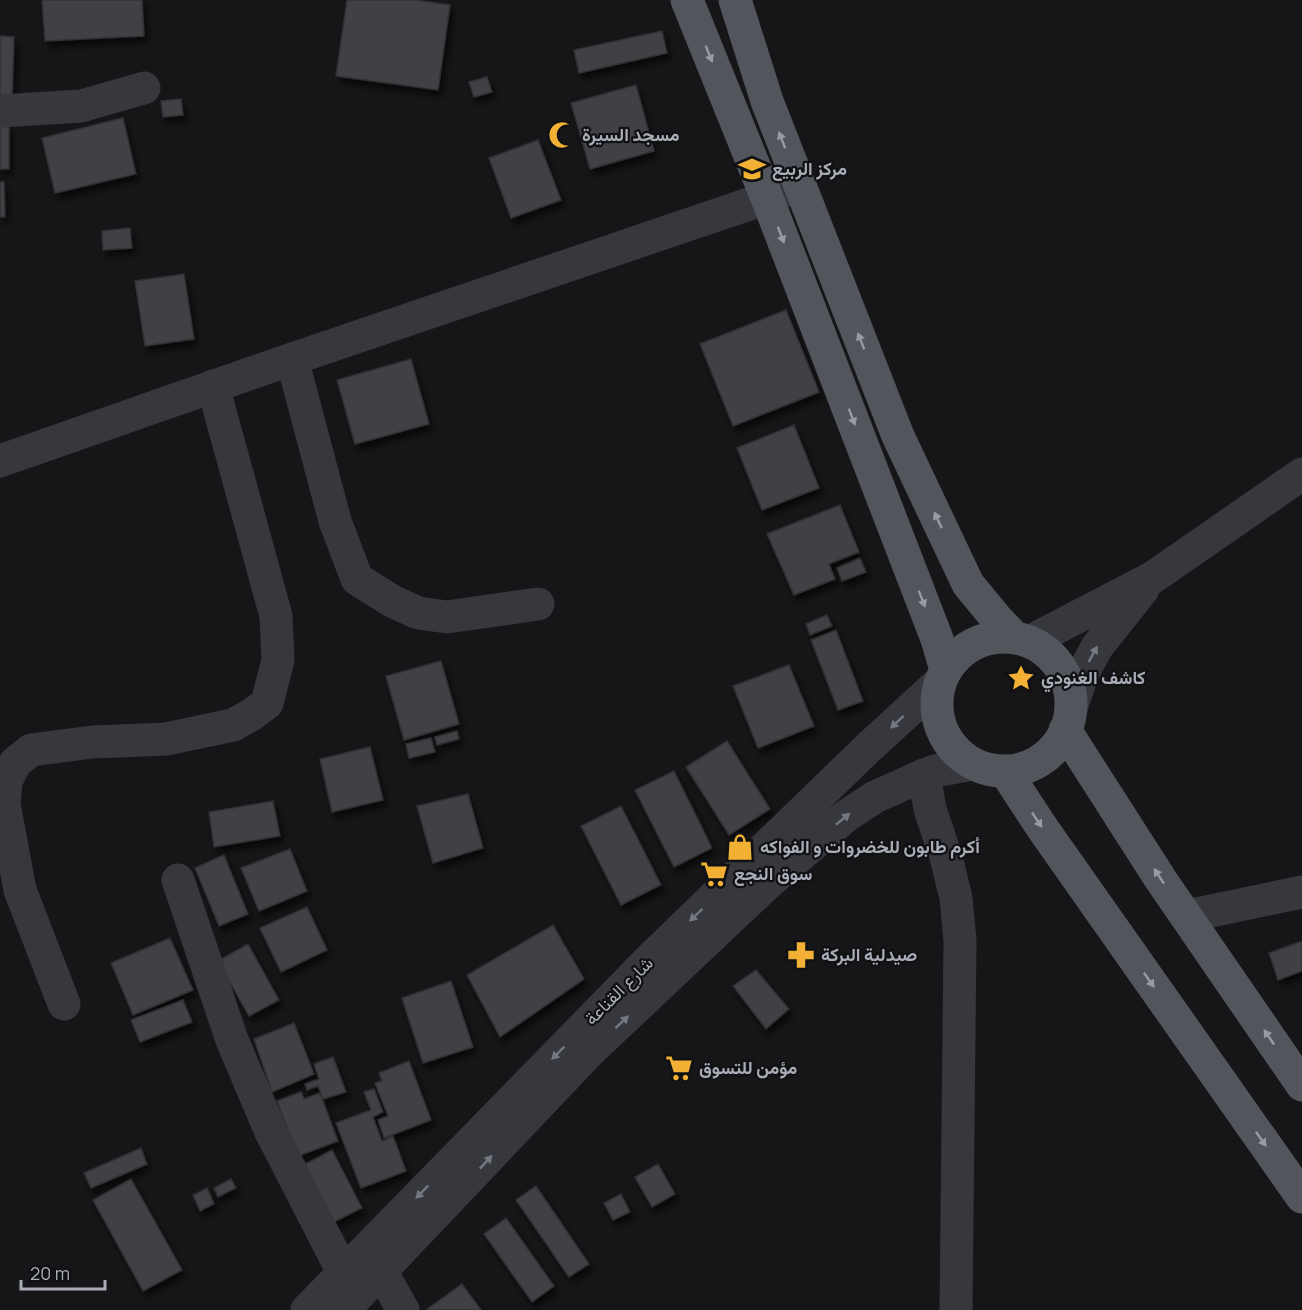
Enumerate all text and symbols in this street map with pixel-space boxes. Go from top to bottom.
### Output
one-way arrow [704,46,714,64]
mosque icon: مسجد السيرة [547,120,577,150]
place label: مسجد السيرة [582,122,680,146]
one-way arrow [777,131,786,149]
school or university icon: مركز الربيع [737,154,767,184]
place label: مركز الربيع [772,156,847,181]
one-way arrow [777,227,787,245]
one-way arrow [856,332,865,350]
one-way arrow [848,408,857,426]
one-way arrow [933,512,942,529]
one-way arrow [918,590,927,608]
one-way arrow [1088,646,1098,663]
place icon: كاشف الغنودي [1006,663,1036,693]
place label: كاشف الغنودي [1041,665,1146,693]
one-way arrow [890,715,905,729]
one-way arrow [1031,812,1042,828]
one-way arrow [835,813,851,826]
shop icon: أكرم طابون للخضروات و الفواكه [725,832,755,862]
place label: أكرم طابون للخضروات و الفواكه [760,834,980,859]
supermarket icon: سوق النجع [699,859,729,889]
place label: سوق النجع [734,861,812,886]
one-way arrow [1154,868,1165,884]
one-way arrow [689,908,704,922]
pharmacy icon: صيدلية البركة [786,940,816,970]
place label: صيدلية البركة [821,942,917,966]
street label: شارع القناعة [579,951,658,1030]
one-way arrow [1143,971,1155,987]
one-way arrow [614,1015,628,1029]
one-way arrow [1264,1029,1275,1045]
one-way arrow [552,1045,566,1059]
supermarket icon: مؤمن للتسوق [664,1053,694,1083]
place label: مؤمن للتسوق [699,1055,797,1079]
one-way arrow [1255,1131,1267,1147]
one-way arrow [478,1155,492,1169]
one-way arrow [415,1185,429,1200]
scale bar [21,1253,105,1291]
text: 20 m [30,1261,70,1285]

